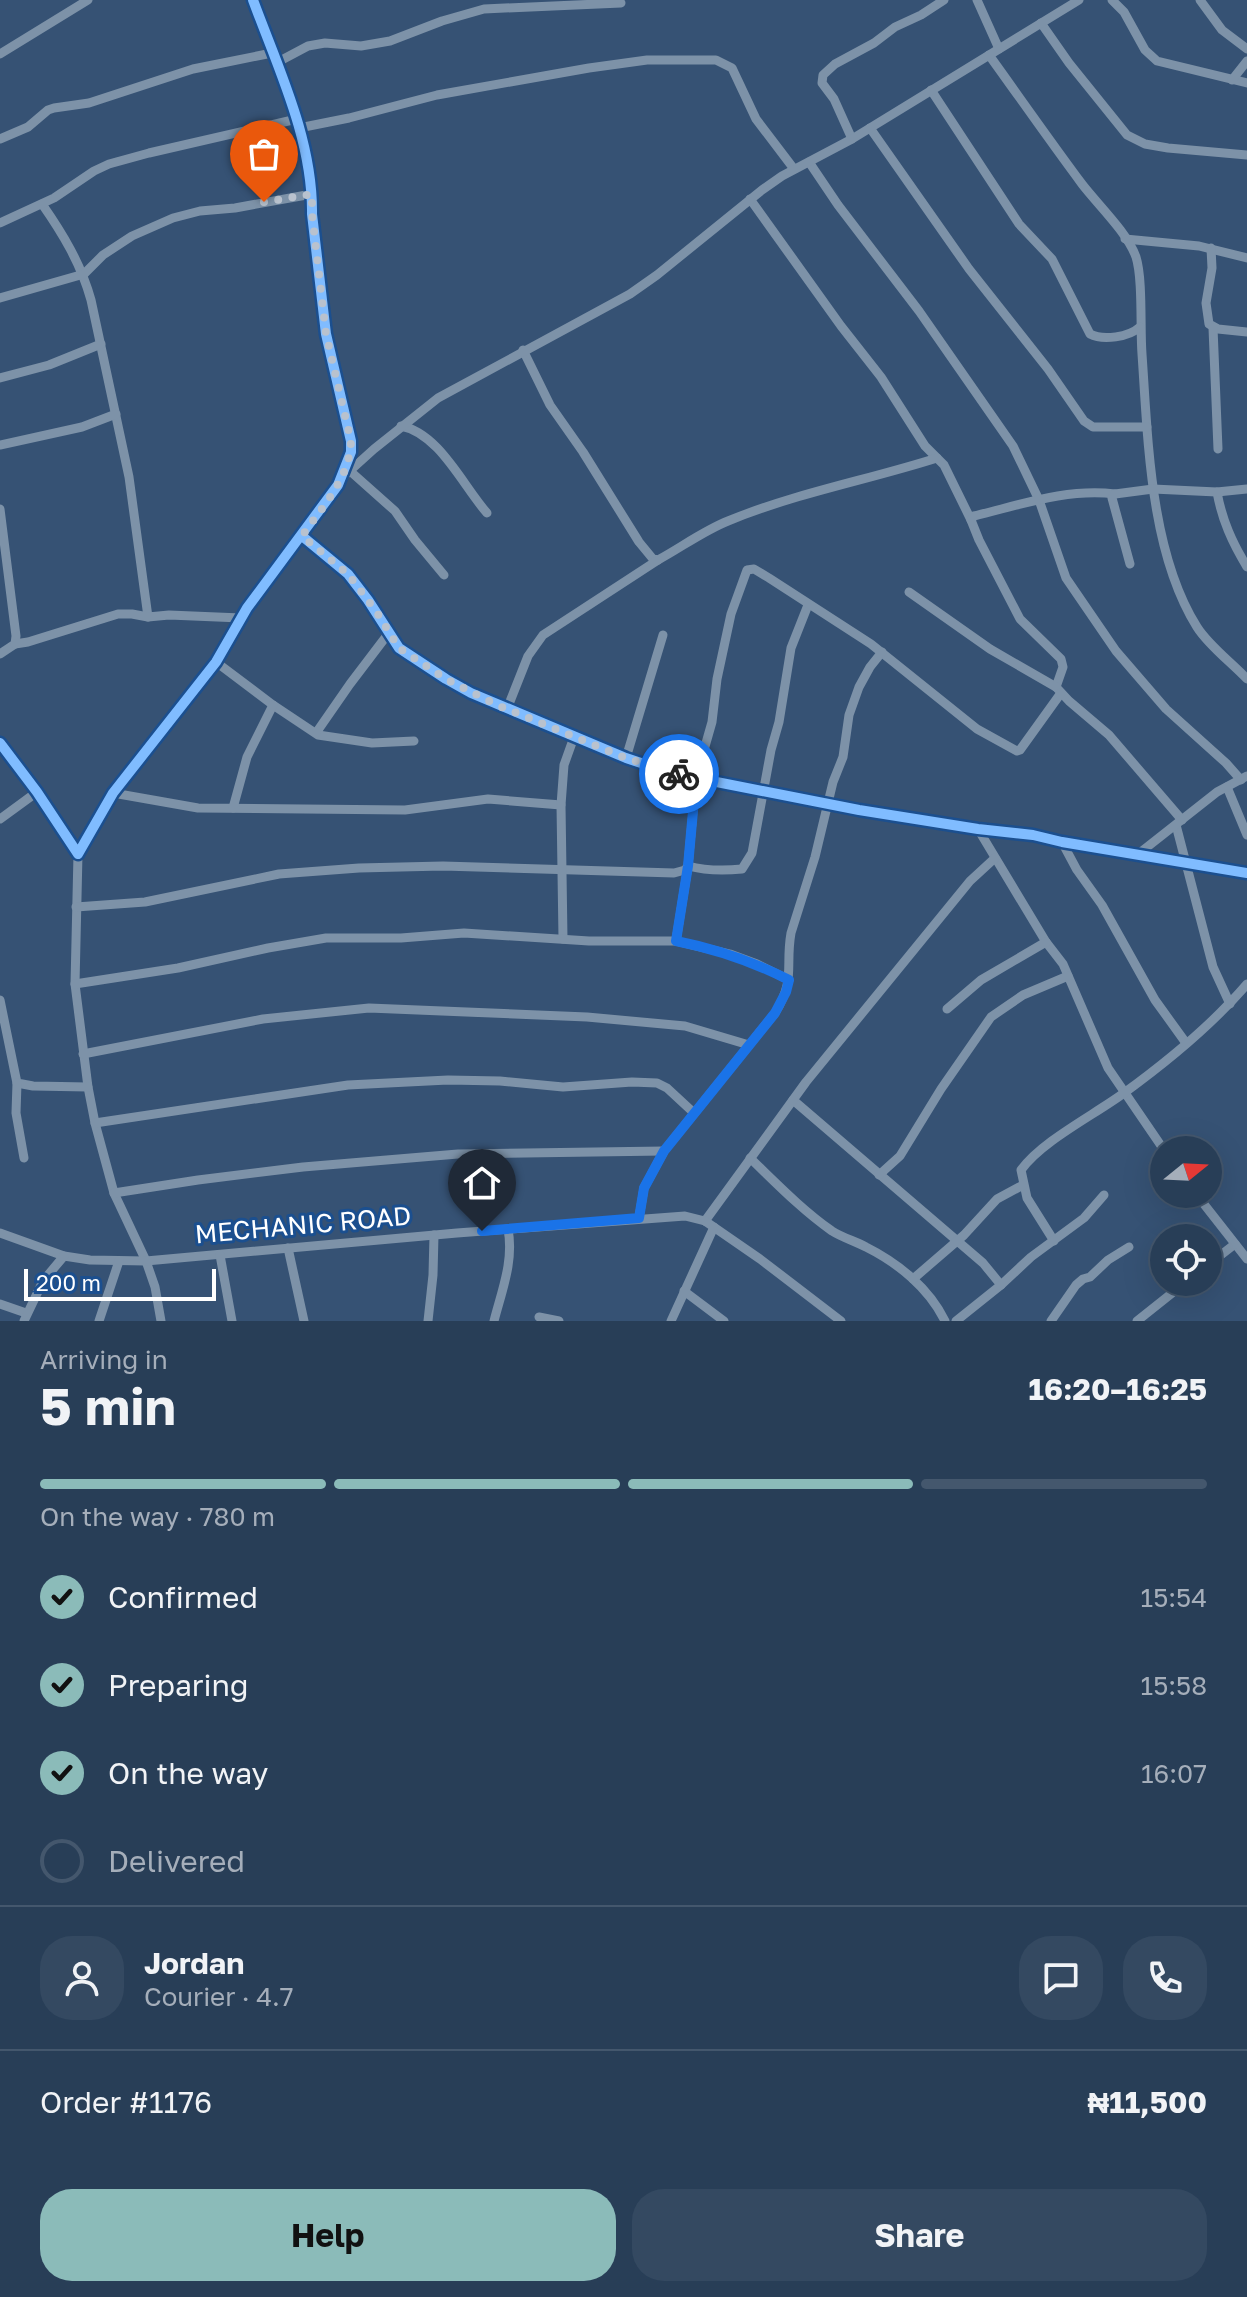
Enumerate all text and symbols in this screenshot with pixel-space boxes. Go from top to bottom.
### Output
pin [230,120,298,202]
icon: bag [242,132,286,176]
courier [639,734,719,814]
icon: bike [657,752,701,796]
north arrow [1150,1136,1222,1208]
map controls [1150,1136,1222,1296]
pin [448,1149,516,1231]
icon: home [460,1161,504,1205]
street label: MECHANIC ROAD [193,1200,412,1249]
button: locate [1150,1224,1222,1296]
scale bar [24,1265,216,1301]
text: 200 m [36,1269,101,1296]
text: Arriving in [40,1344,168,1375]
text: 16:20–16:25 [1029,1371,1207,1407]
text: 5 min [40,1374,176,1436]
text: On the way · 780 m [40,1501,275,1532]
icon: check [40,1575,84,1619]
text: Confirmed [108,1579,258,1615]
text: 15:54 [1141,1582,1207,1613]
icon: check [40,1663,84,1707]
text: Preparing [108,1667,249,1703]
text: 15:58 [1141,1670,1207,1701]
icon: check [40,1751,84,1795]
text: On the way [108,1755,268,1791]
text: 16:07 [1141,1758,1207,1789]
text: Delivered [108,1843,245,1879]
button: person [40,1936,124,2020]
button: chat [1019,1936,1103,2020]
button: phone [1123,1936,1207,2020]
text: Jordan [144,1945,244,1981]
text: Courier · 4.7 [144,1981,294,2012]
text: Order #1176 [40,2084,212,2120]
text: ₦11,500 [1088,2084,1207,2120]
button: Help [40,2189,616,2281]
button: Share [632,2189,1207,2281]

